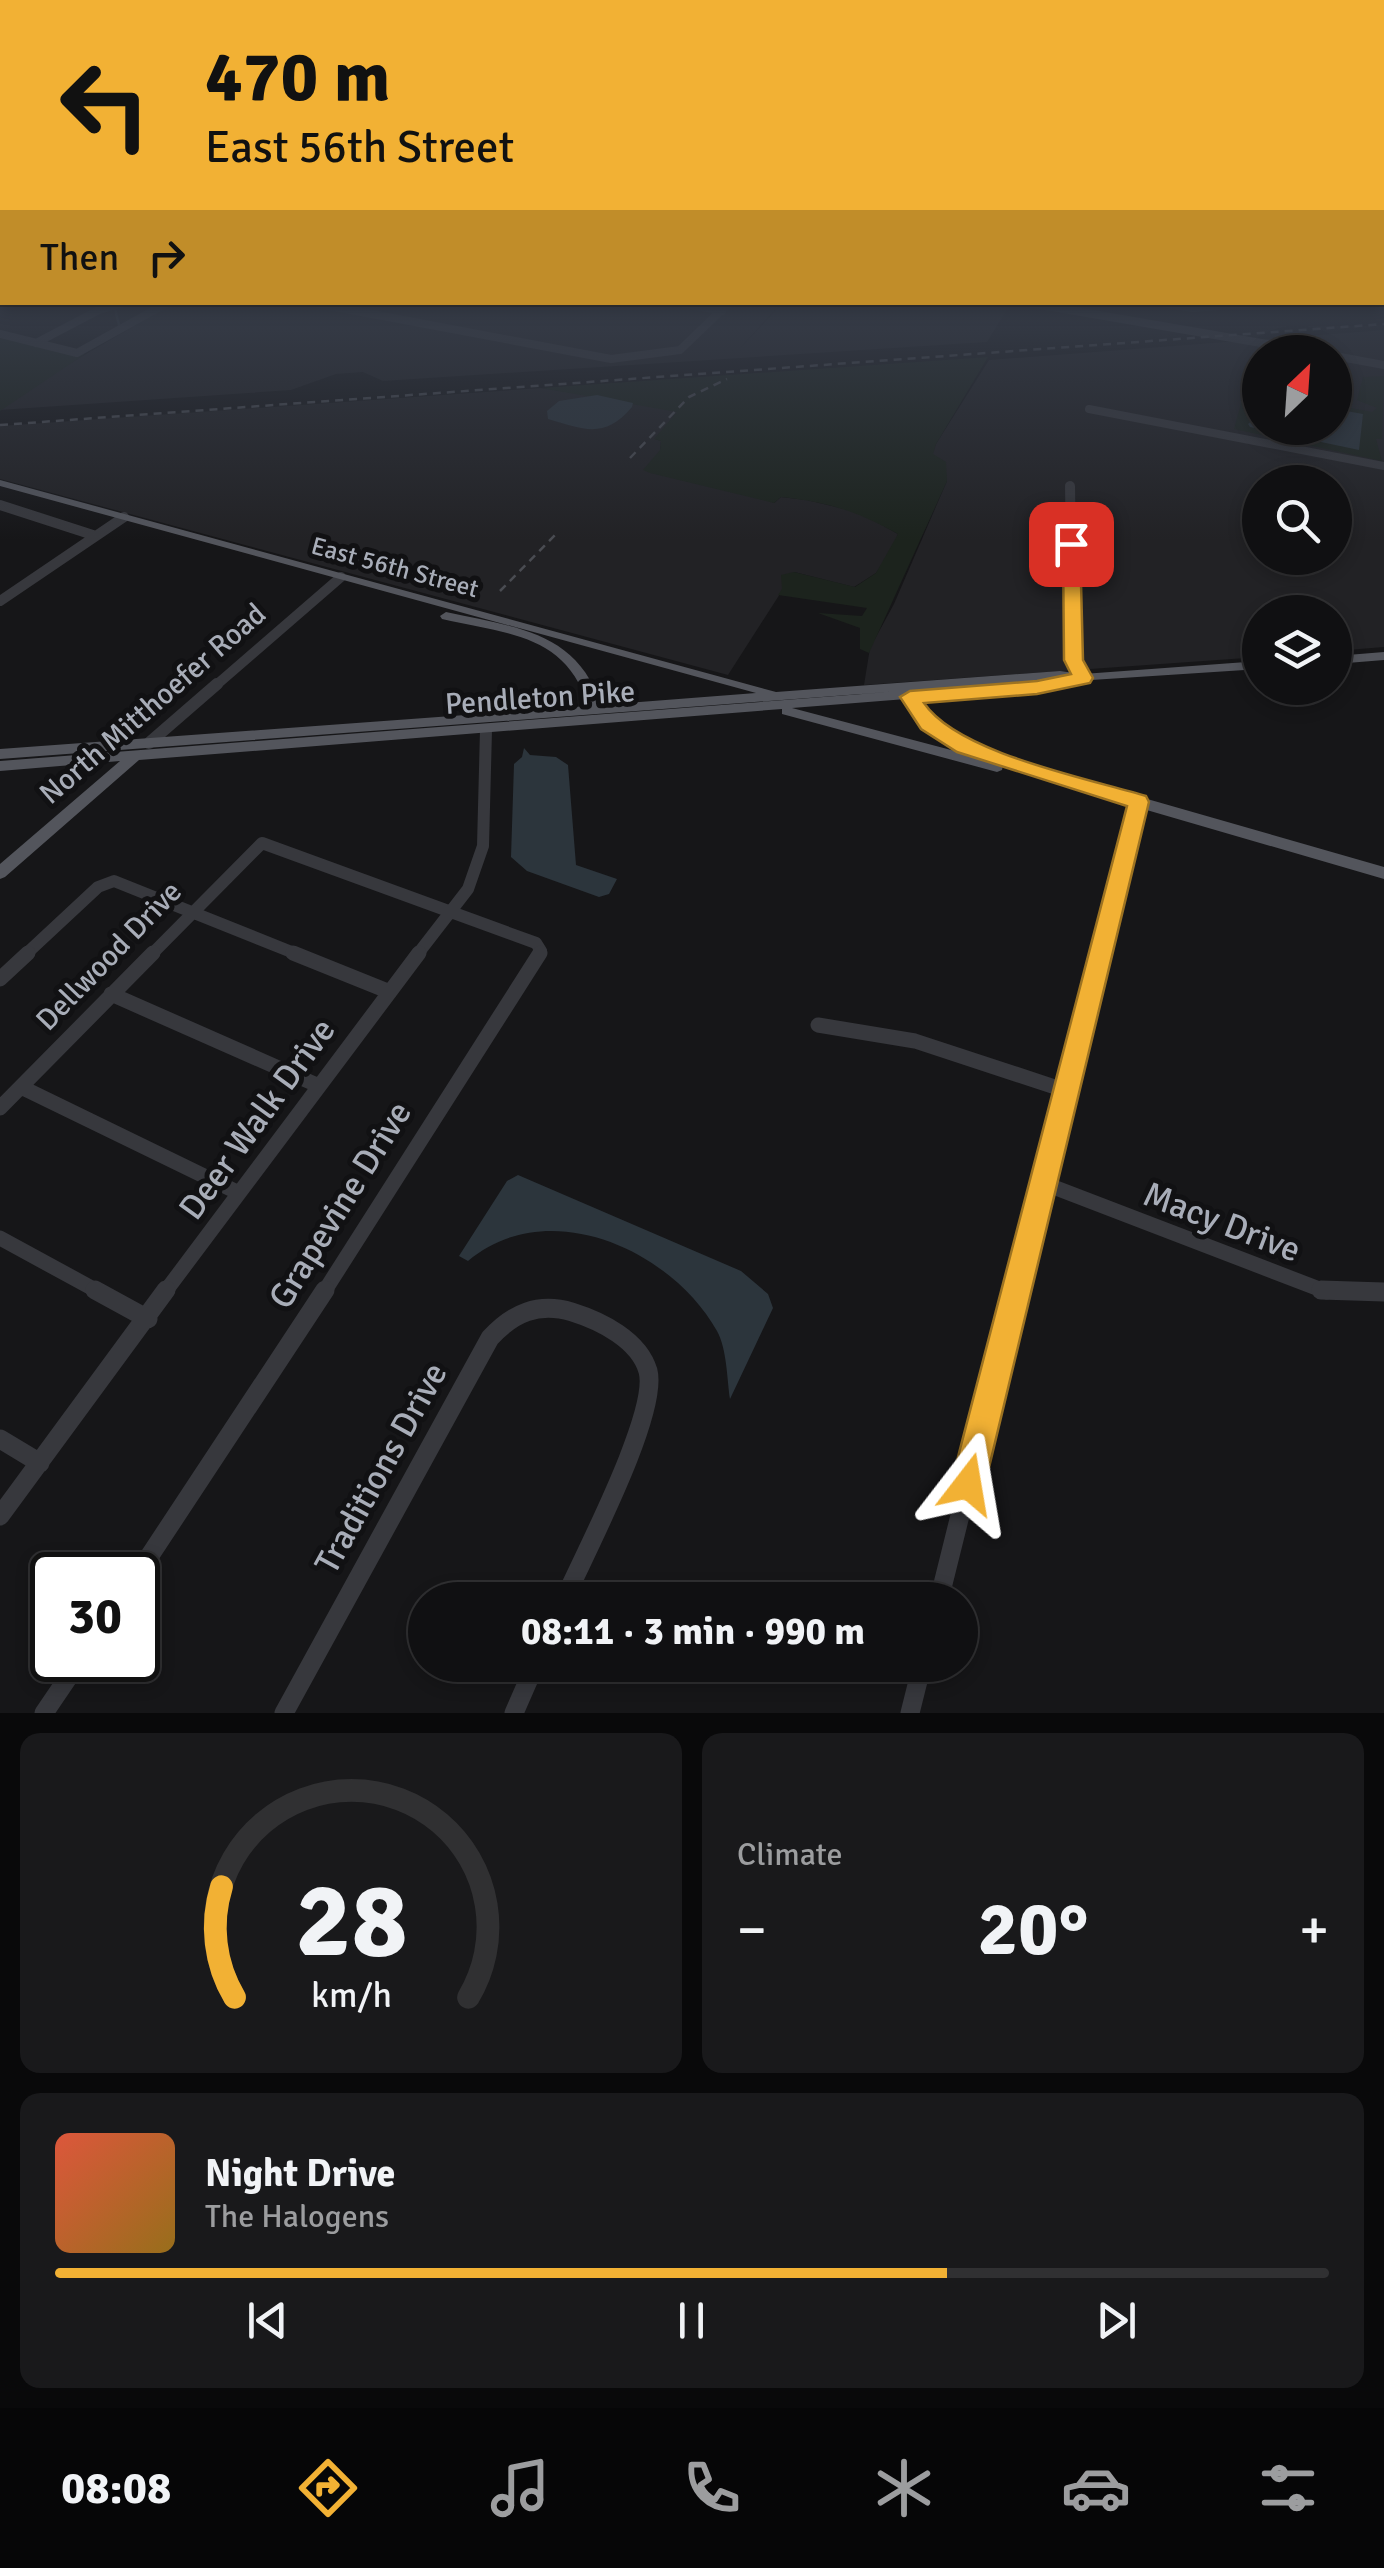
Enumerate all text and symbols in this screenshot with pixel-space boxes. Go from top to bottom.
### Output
text: 470 m [205,34,390,120]
icon: left [40,40,170,170]
text: East 56th Street [205,120,514,175]
icon: right [139,230,194,285]
text: Then [40,234,119,281]
north arrow [1242,335,1352,445]
map controls [1242,335,1352,705]
button: search [1242,465,1352,575]
pin [1029,502,1114,587]
icon: arrive [1044,517,1099,572]
street label: East 56th Street [308,530,482,604]
button: layers [1242,595,1352,705]
street label: North Mitthoefer Road [32,596,274,812]
street label: Pendleton Pike [444,673,636,723]
street label: Dellwood Drive [28,874,190,1038]
street label: Deer Walk Drive [170,1010,344,1228]
street label: Grapevine Drive [259,1093,421,1317]
street label: Macy Drive [1137,1172,1307,1272]
street label: Traditions Drive [305,1355,457,1581]
position arrow [916,1432,1020,1536]
speed limit sign: 30 [30,1552,160,1682]
text: 08:11 · 3 min · 990 m [521,1608,865,1655]
text: Climate [737,1835,843,1874]
text: 28 [295,1857,407,1985]
text: 20° [978,1883,1089,1976]
text: − [737,1896,767,1964]
text: + [1299,1896,1329,1964]
text: km/h [311,1973,391,2017]
text: Night Drive [205,2150,395,2197]
text: The Halogens [205,2197,389,2236]
icon: previous [240,2293,295,2348]
icon: pause [664,2293,719,2348]
icon: next [1089,2293,1144,2348]
icon: directions [293,2453,363,2523]
icon: music [485,2453,555,2523]
icon: phone [677,2453,747,2523]
icon: climate [869,2453,939,2523]
icon: car [1061,2453,1131,2523]
icon: filters [1253,2453,1323,2523]
text: 08:08 [61,2461,171,2516]

